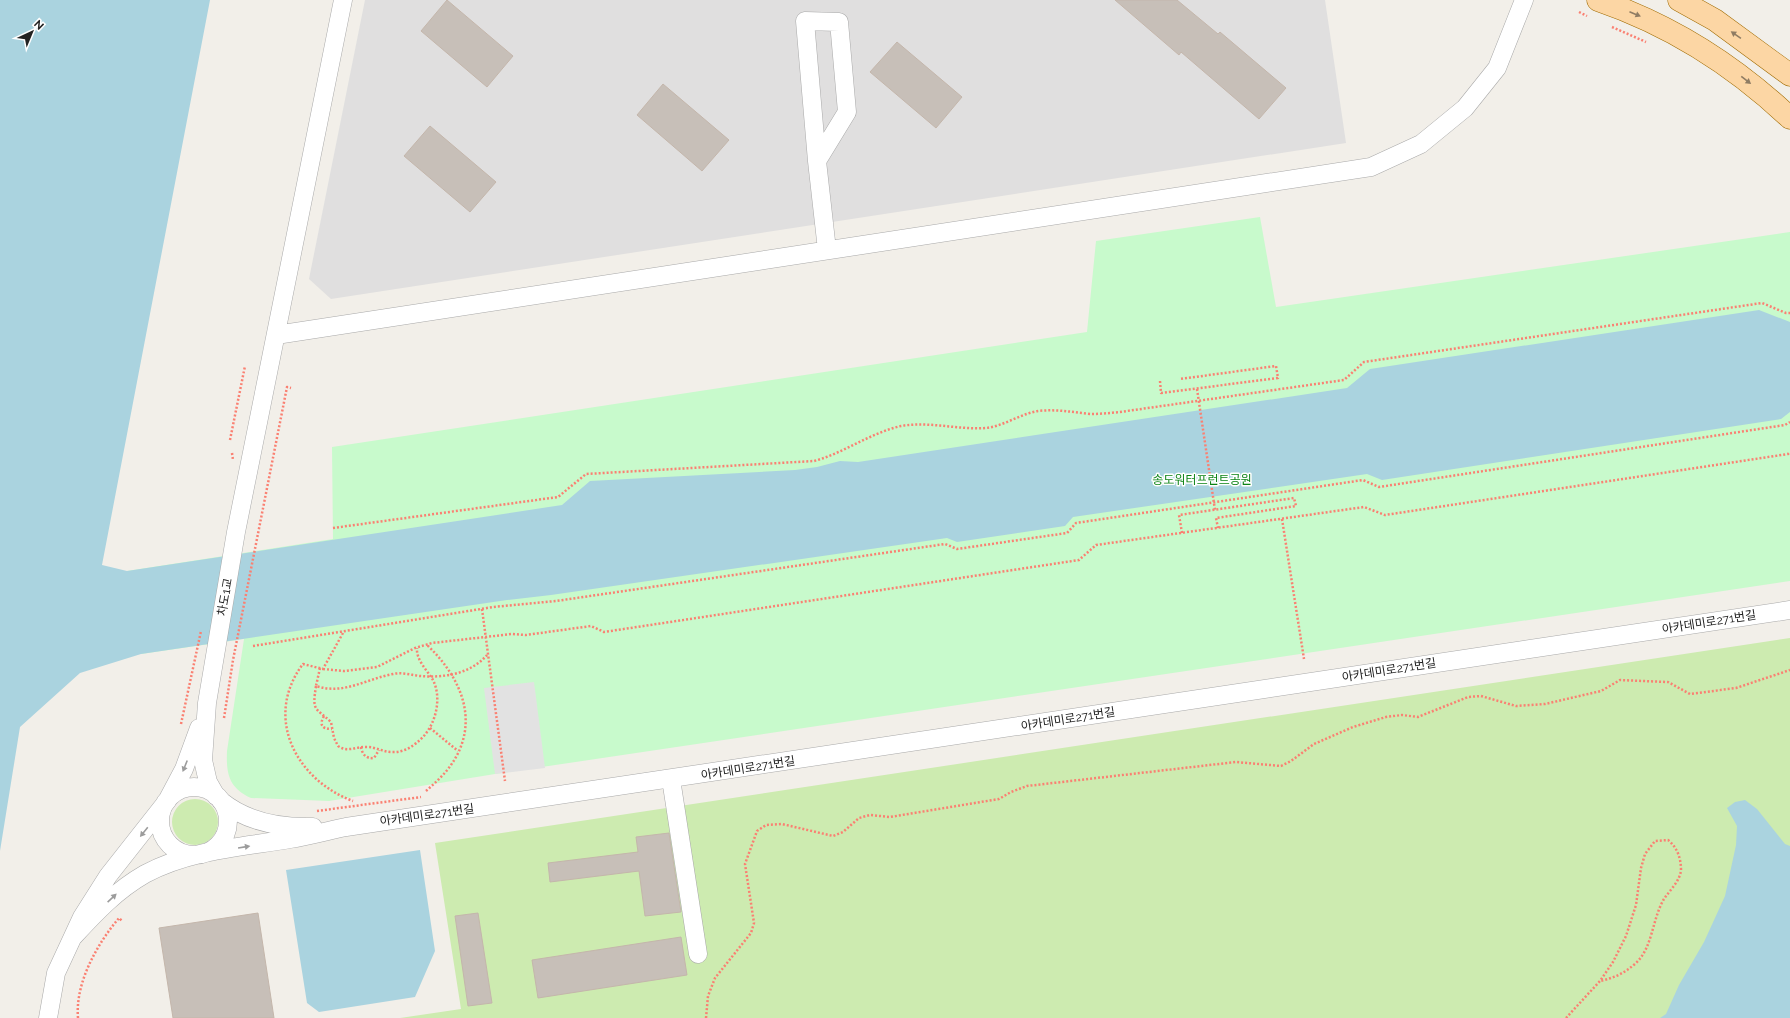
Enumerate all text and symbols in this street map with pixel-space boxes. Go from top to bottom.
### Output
north arrow [12,12,52,52]
one-way arrow [1629,12,1641,18]
text: N [31,18,46,33]
one-way arrow [1731,31,1741,39]
one-way arrow [1741,75,1752,84]
park label: 송도워터프런트공원 [1152,473,1252,487]
street label: 차도1교 [215,577,235,617]
street label: 아카데미로271번길 [1661,608,1757,636]
street label: 아카데미로271번길 [1341,656,1437,684]
street label: 아카데미로271번길 [1020,705,1116,733]
street label: 아카데미로271번길 [700,754,796,782]
one-way arrow [182,760,188,771]
street label: 아카데미로271번길 [379,801,475,829]
one-way arrow [140,826,148,837]
one-way arrow [238,844,250,850]
one-way arrow [107,893,117,903]

